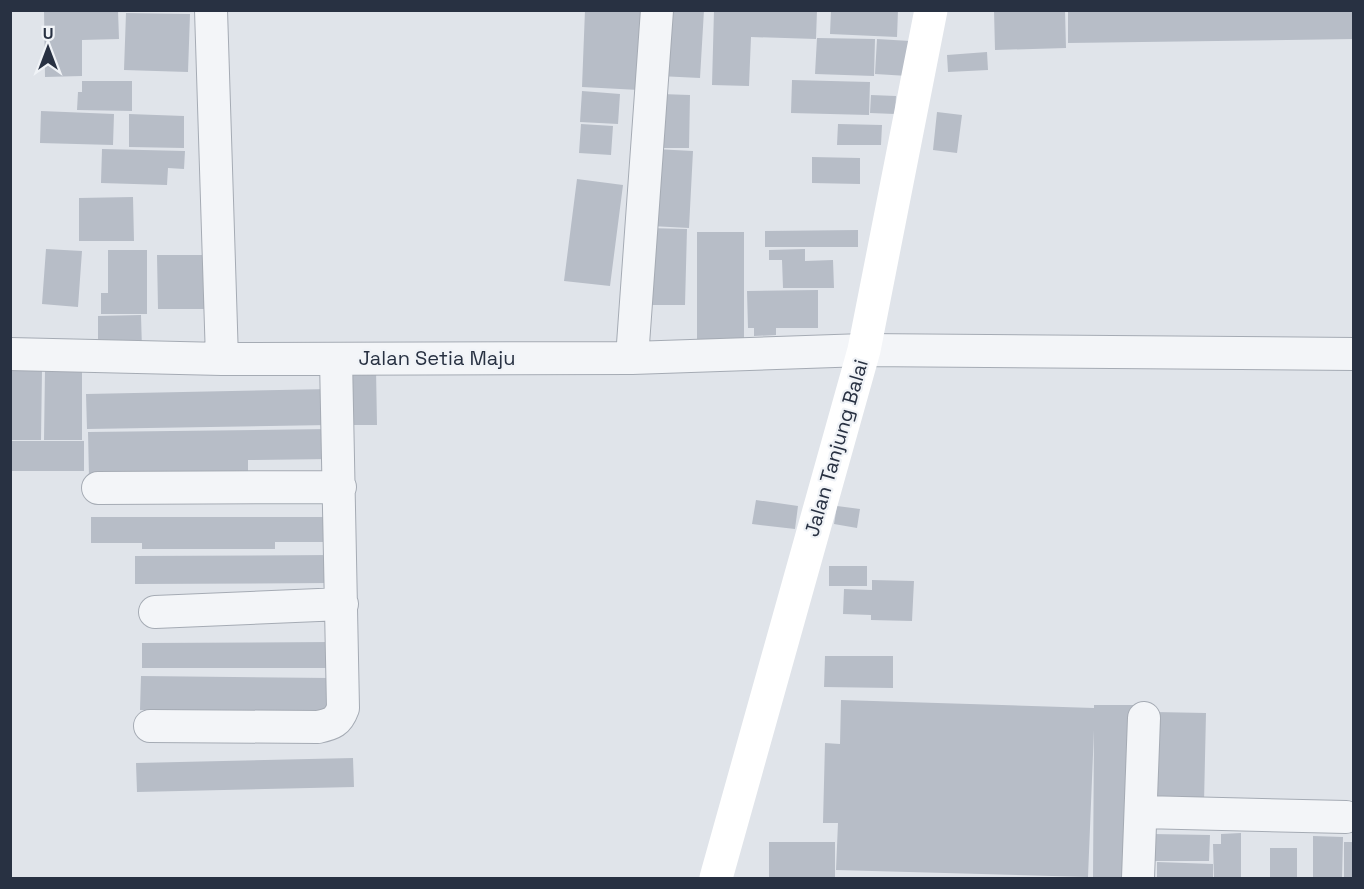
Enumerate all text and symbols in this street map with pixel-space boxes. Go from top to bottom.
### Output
north arrow [18,18,78,78]
text: U [43,23,53,44]
street label: Jalan Setia Maju [358,345,516,371]
street label: Jalan Tanjung Balai [798,356,874,540]

